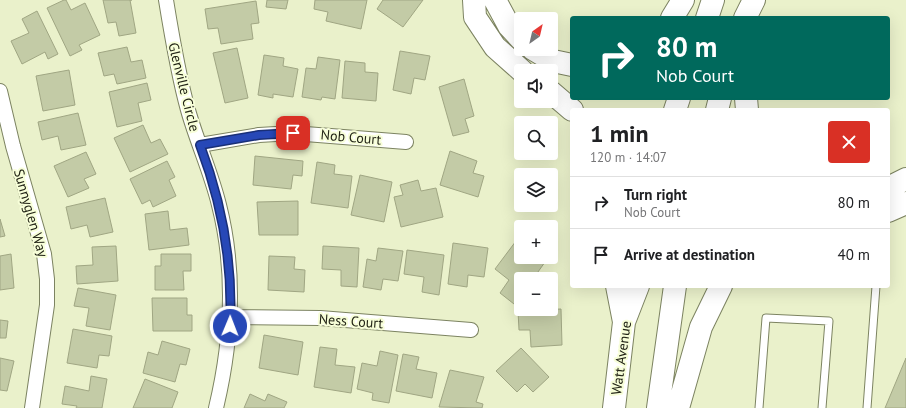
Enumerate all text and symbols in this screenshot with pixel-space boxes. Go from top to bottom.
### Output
north arrow [514,12,558,56]
map controls [514,12,558,316]
text: 80 m [656,28,717,65]
icon: right [590,32,642,84]
street label: Glenville Circle [164,41,204,133]
button: sound [514,64,558,108]
text: Nob Court [656,64,734,87]
pin [276,116,310,150]
button: search [514,116,558,160]
text: 1 min [590,118,649,149]
button: close [828,121,870,163]
icon: arrive [282,122,304,144]
street label: Nob Court [320,125,382,149]
text: 120 m · 14:07 [590,149,667,166]
street label: Sunnyglen Way [10,167,52,260]
button: layers [514,168,558,212]
text: Turn right [624,185,687,204]
icon: right [590,192,612,214]
text: 80 m [837,193,870,212]
text: Nob Court [624,204,680,221]
button: + [514,220,558,264]
icon: arrive [590,244,612,266]
text: Arrive at destination [624,245,755,264]
text: 40 m [837,245,870,264]
button: − [514,272,558,316]
position arrow [209,305,251,347]
street label: Ness Court [318,310,384,332]
street label: Watt Avenue [607,320,635,396]

